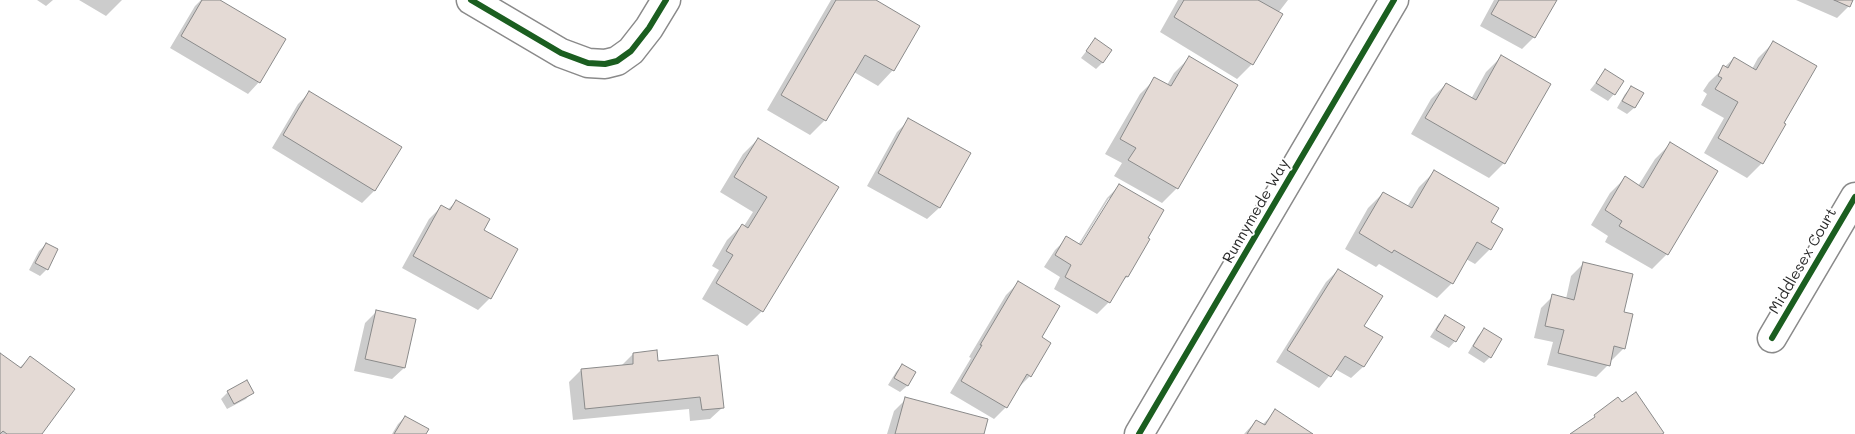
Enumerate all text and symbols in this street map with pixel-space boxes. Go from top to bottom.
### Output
street label: Runnymede Way [1219,156,1293,266]
street label: Middlesex Court [1765,205,1841,317]

